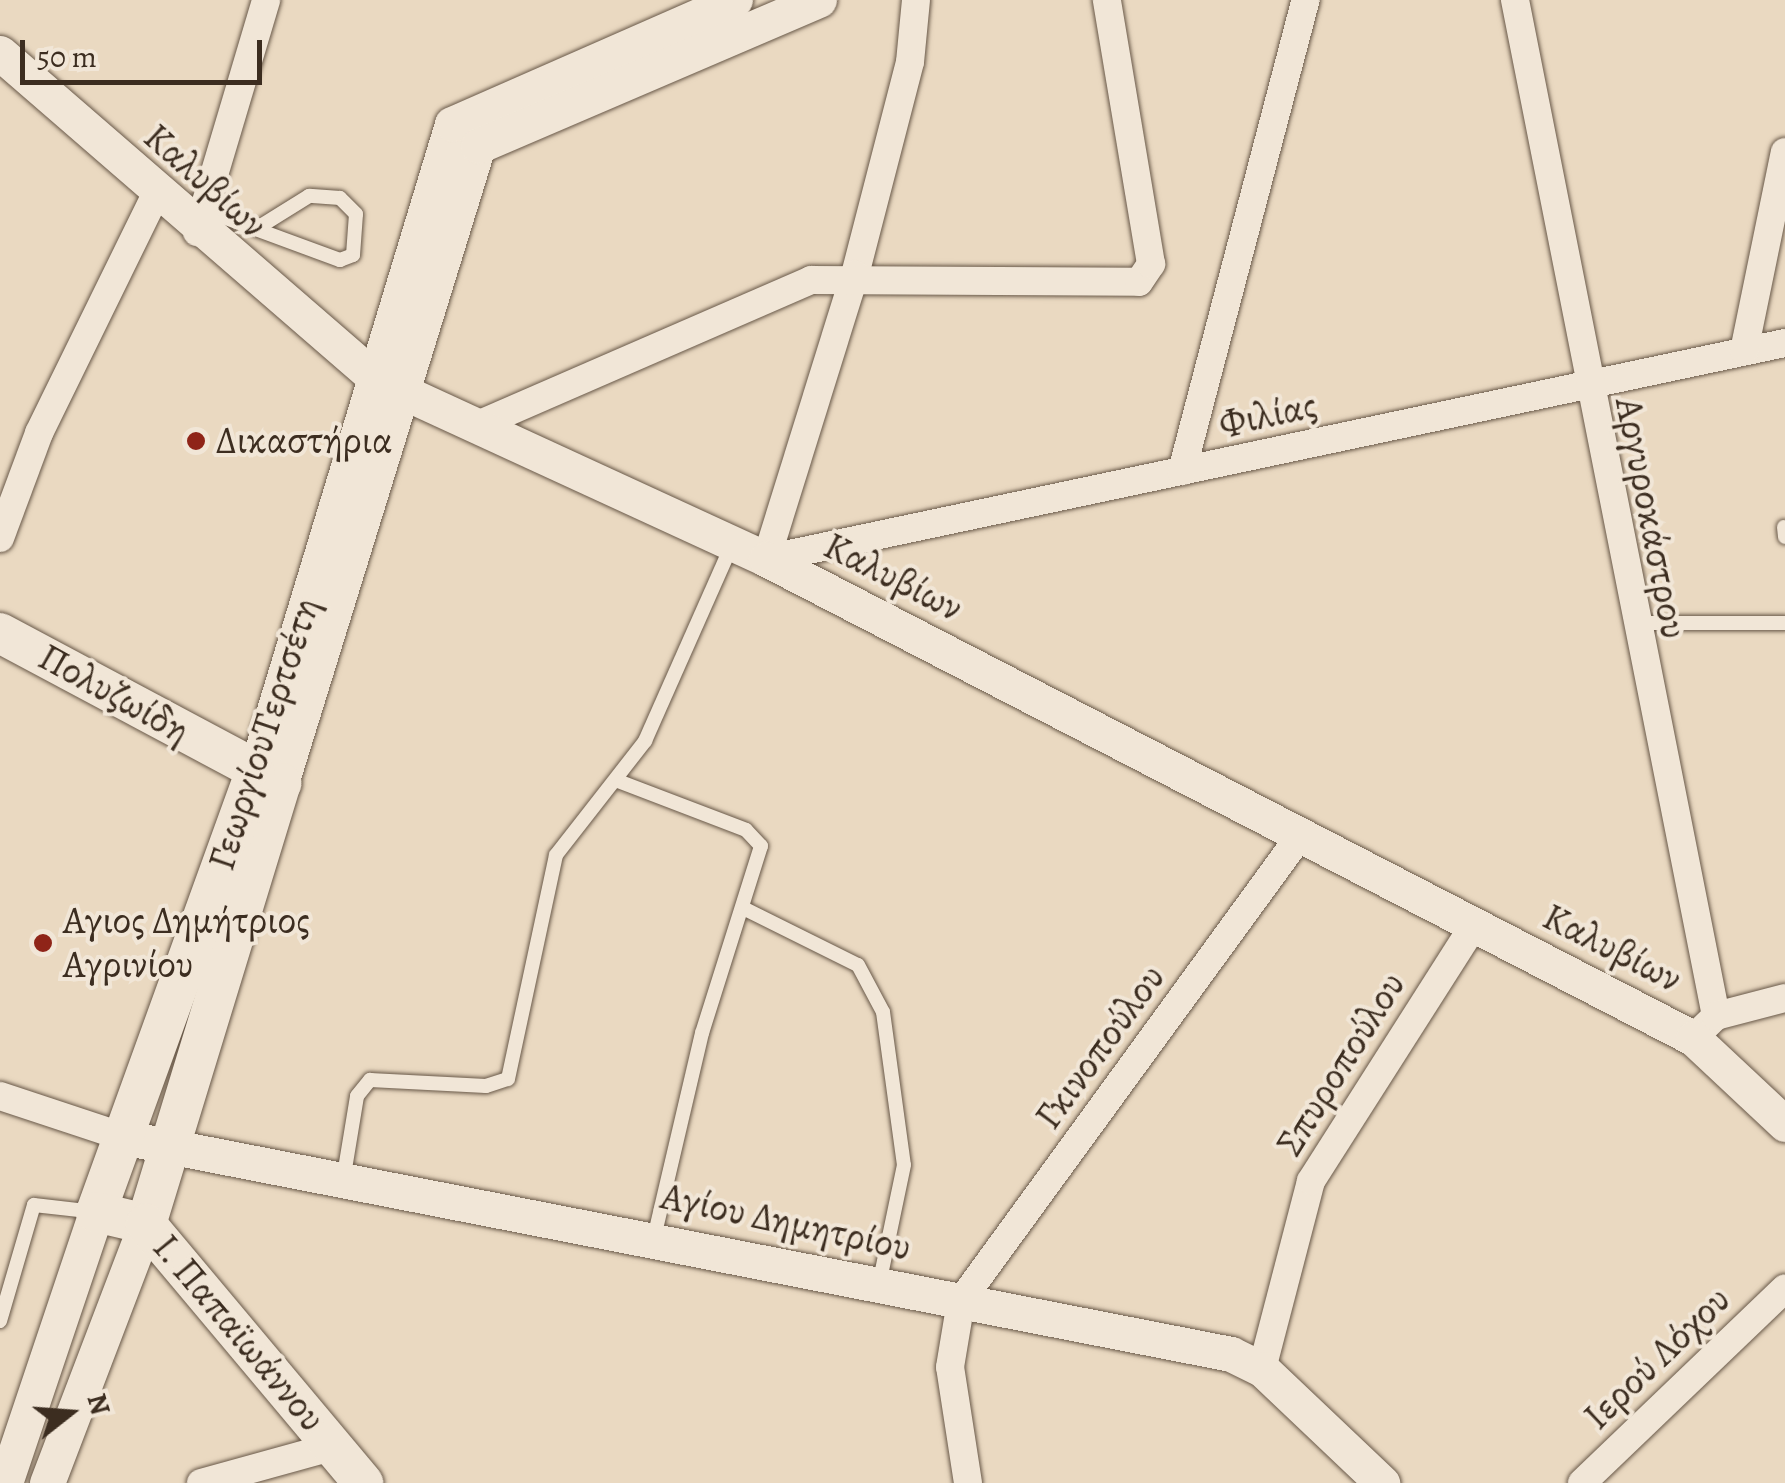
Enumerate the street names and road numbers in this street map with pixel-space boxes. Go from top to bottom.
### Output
street label: Καλυβίων [134,114,276,248]
street label: Φιλίας [1215,382,1321,448]
street label: Αργυροκάστρου [1605,394,1697,642]
street label: Καλυβίων [816,523,970,631]
street label: ΓεωργίουΤερτσέτη [199,592,329,876]
street label: Πολυζωίδη [31,634,197,754]
street label: Καλυβίων [1535,894,1689,1002]
street label: Γκινοπούλου [1025,956,1175,1138]
street label: Σπυροπούλου [1267,964,1415,1164]
street label: Αγίου Δημητρίου [657,1173,915,1271]
street label: Ι. Παπαϊωάννου [143,1225,335,1441]
street label: Ιερού Λόχου [1574,1277,1740,1439]

